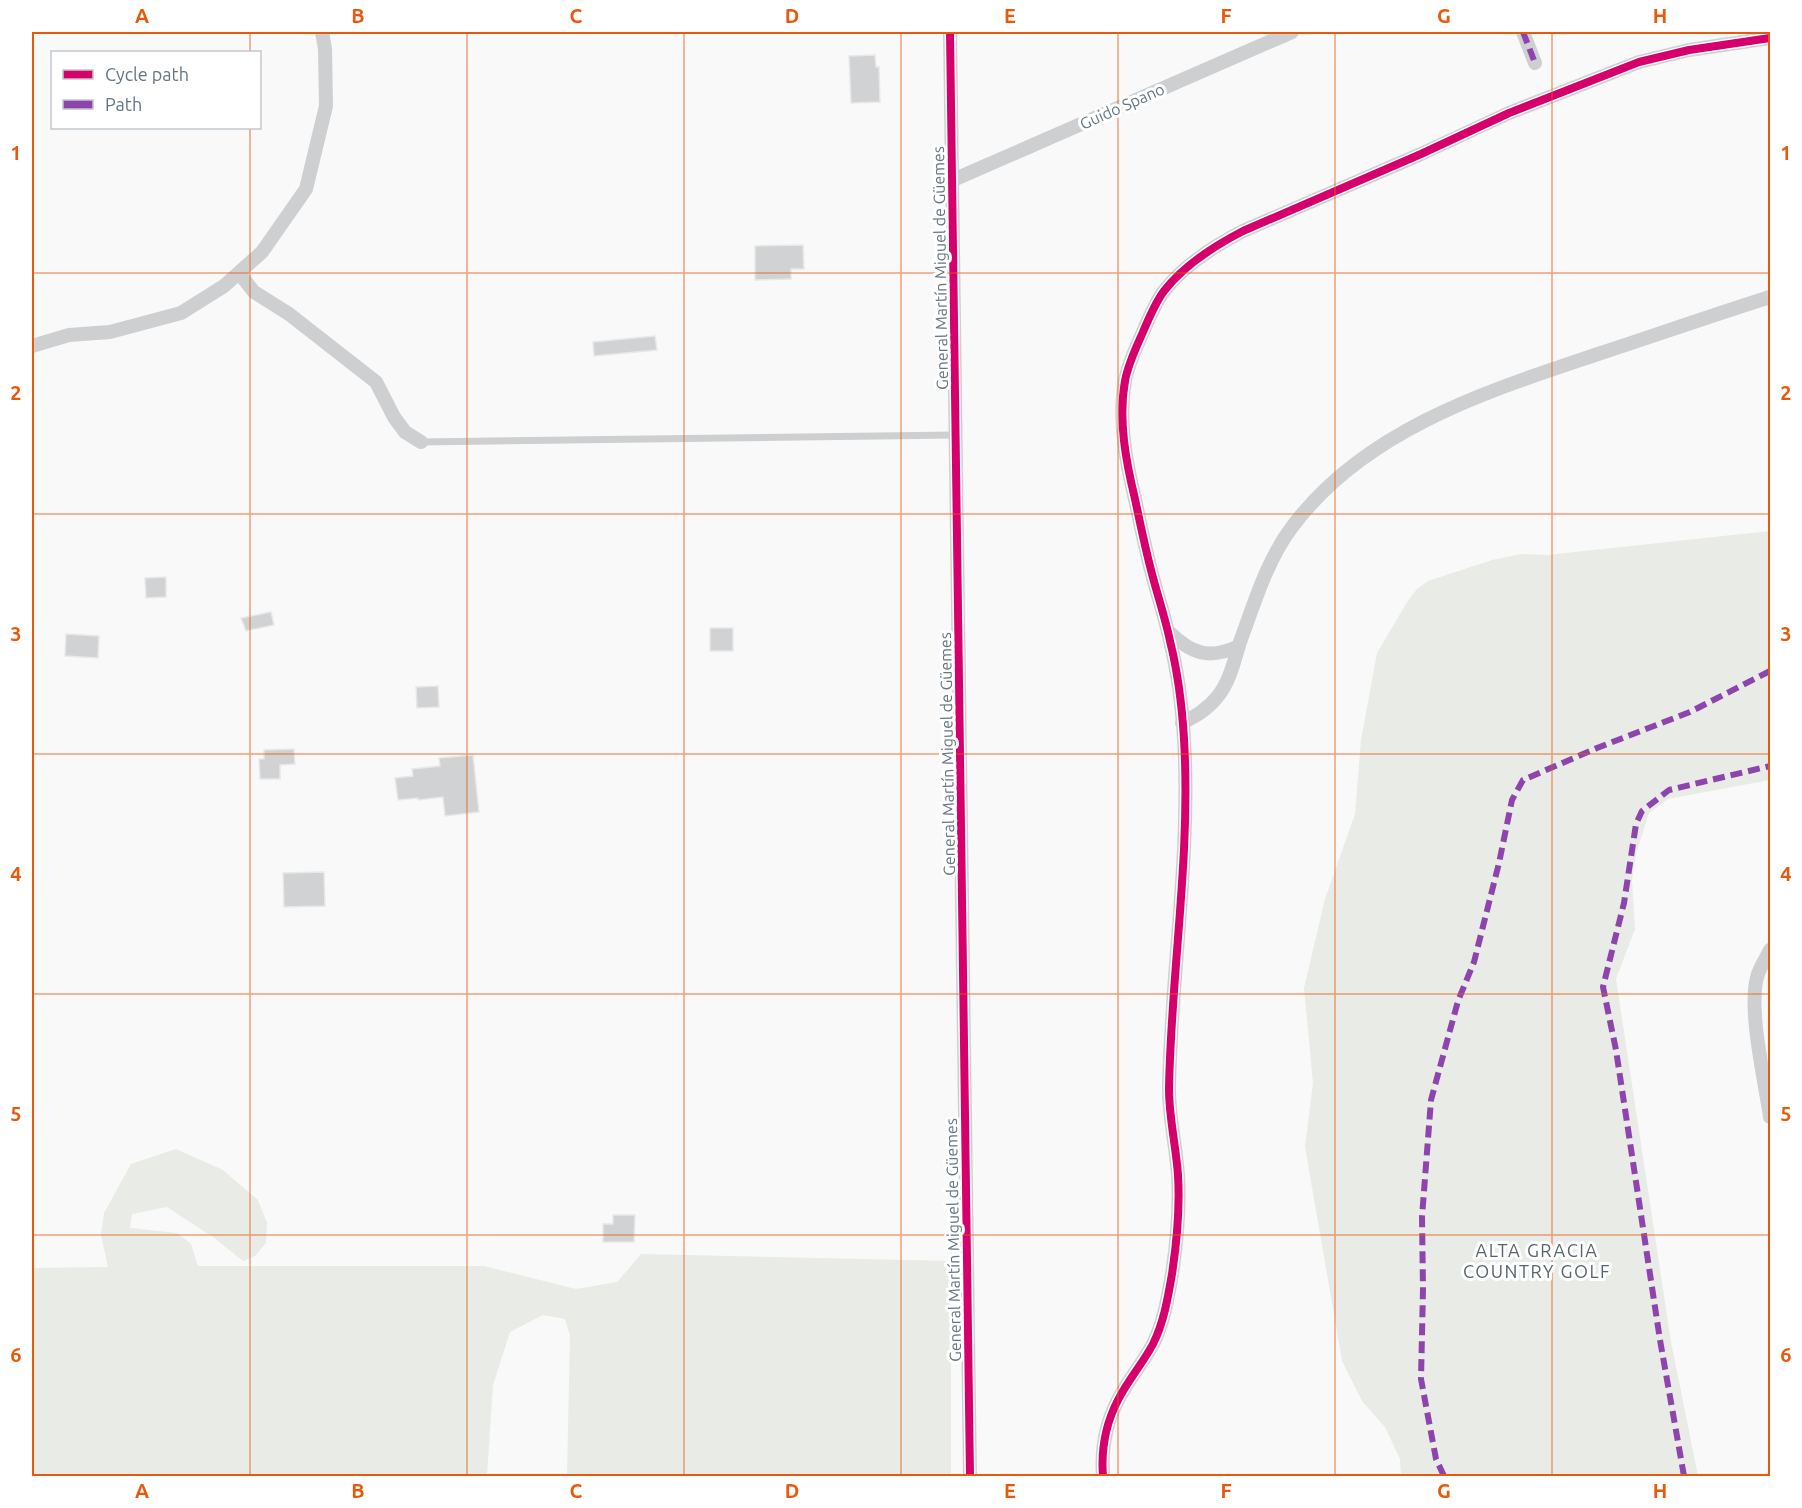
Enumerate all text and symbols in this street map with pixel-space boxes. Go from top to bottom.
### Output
text: A [135,4,149,27]
text: B [351,4,365,27]
text: C [570,4,583,27]
text: D [785,4,799,27]
text: E [1004,4,1016,27]
text: F [1220,4,1232,27]
text: G [1437,4,1451,27]
text: H [1653,4,1667,27]
legend [51,51,261,129]
text: Cycle path [105,64,189,84]
street label: Guido Spano [1077,79,1167,133]
text: Path [105,94,142,114]
text: 1 [10,141,22,164]
text: 1 [1780,141,1792,164]
street label: General Martín Miguel de Güemes [929,146,951,390]
text: 2 [10,381,22,404]
text: 2 [1780,381,1792,404]
text: 3 [10,622,22,645]
text: 3 [1780,622,1792,645]
street label: General Martín Miguel de Güemes [936,632,958,876]
text: 4 [10,862,22,885]
text: 4 [1780,862,1792,885]
text: 5 [10,1102,22,1125]
text: 5 [1780,1102,1792,1125]
street label: General Martín Miguel de Güemes [942,1118,964,1362]
district label: ALTA GRACIA COUNTRY GOLF [1463,1240,1611,1281]
text: 6 [10,1343,22,1366]
text: 6 [1780,1343,1792,1366]
text: A [135,1479,149,1502]
text: B [351,1479,365,1502]
text: C [570,1479,583,1502]
text: D [785,1479,799,1502]
text: E [1004,1479,1016,1502]
text: F [1220,1479,1232,1502]
text: G [1437,1479,1451,1502]
text: H [1653,1479,1667,1502]

